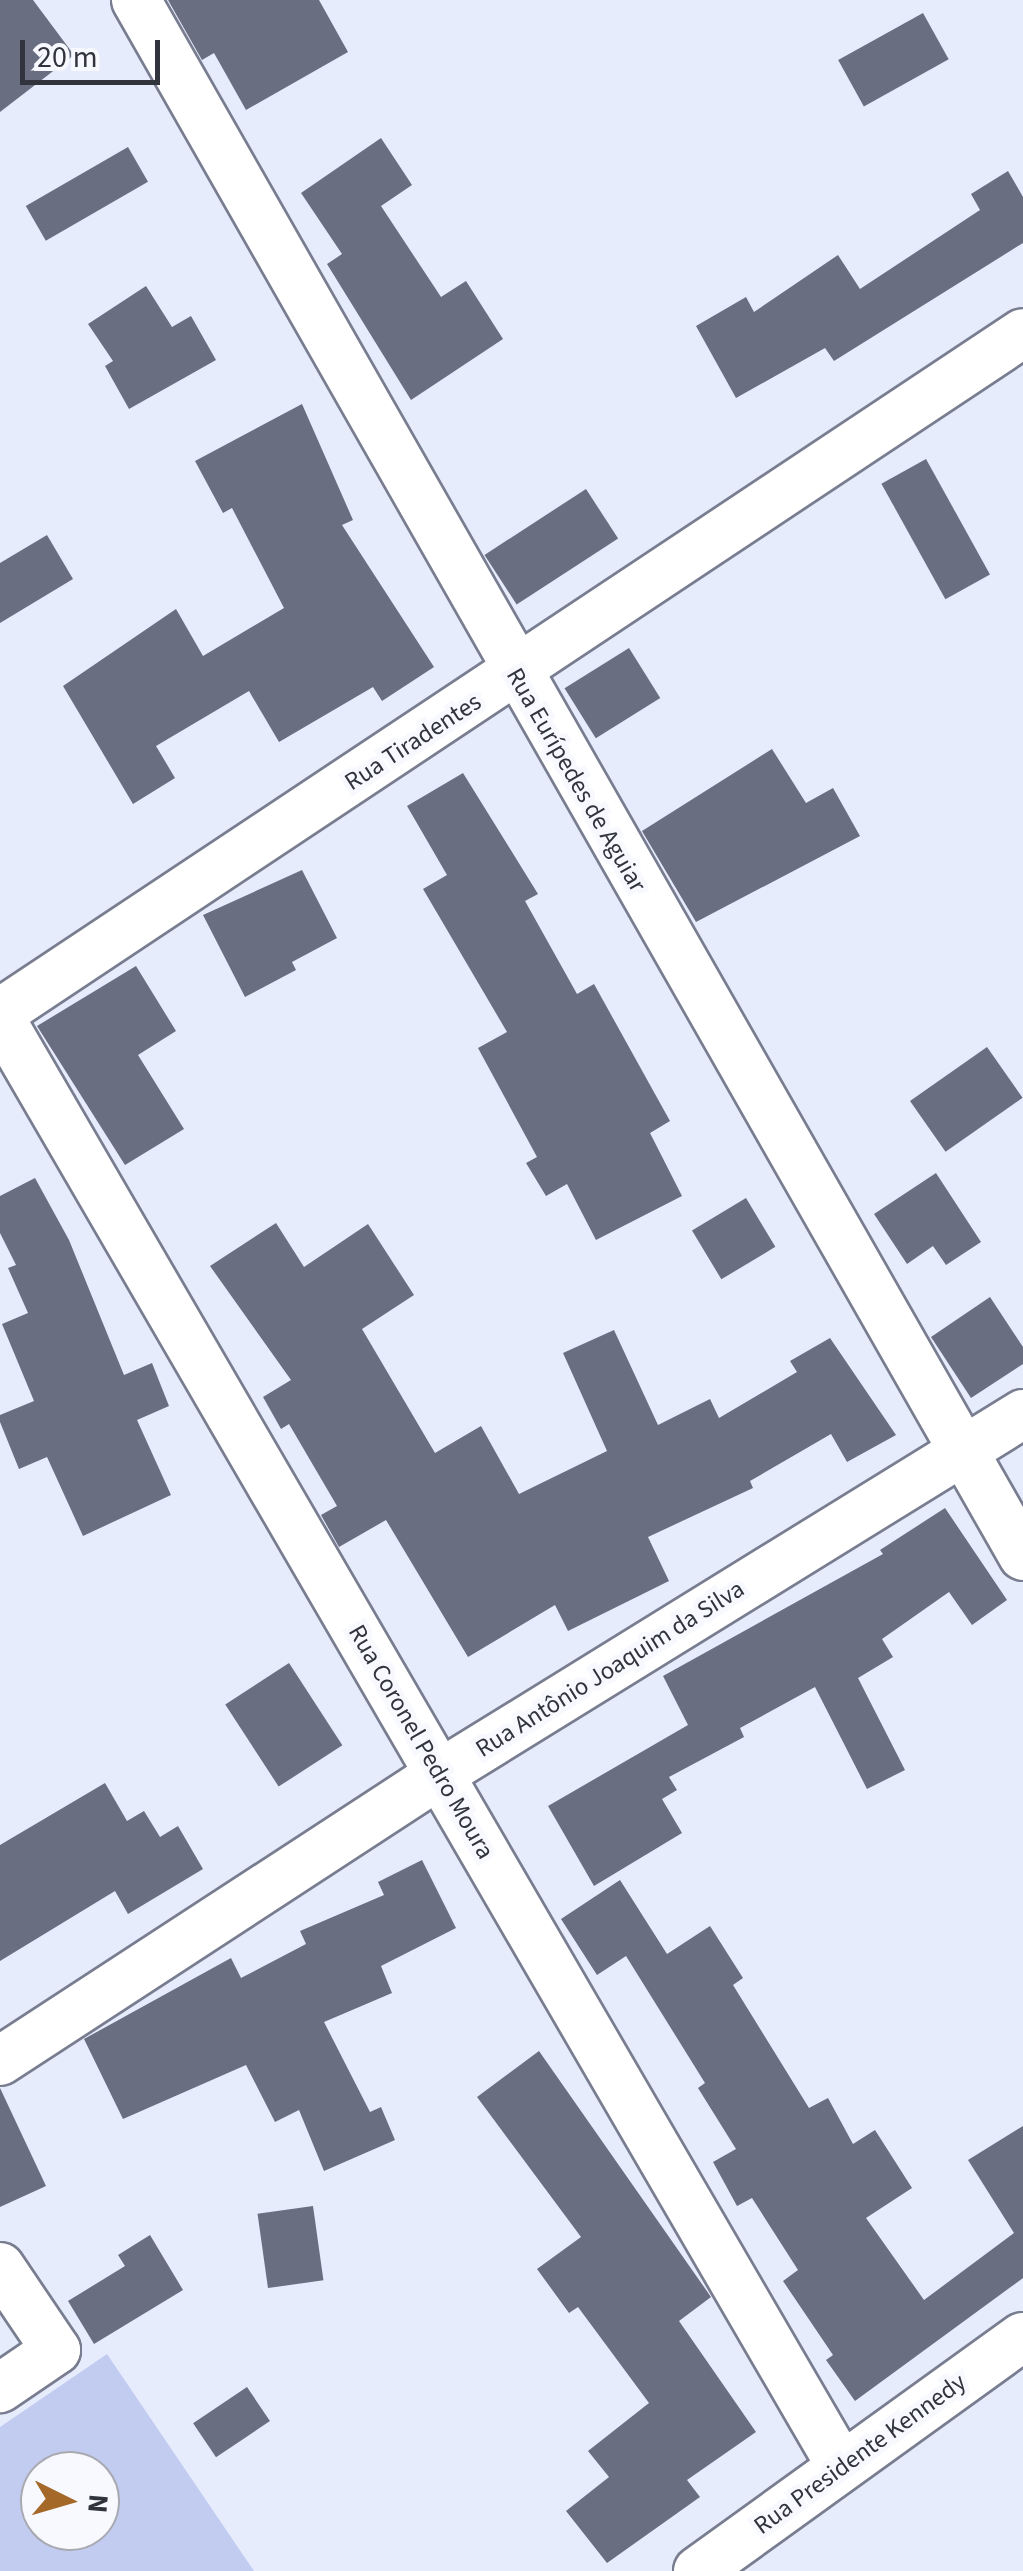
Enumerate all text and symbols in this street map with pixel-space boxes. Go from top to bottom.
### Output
scale bar [25,20,165,82]
text: 20 m [37,36,98,79]
street label: Rua Eurípedes de Aguiar [500,663,652,897]
street label: Rua Tiradentes [339,687,487,797]
street label: Rua Antônio Joaquim da Silva [470,1574,750,1764]
street label: Rua Coronel Pedro Moura [342,1620,500,1864]
street label: Rua Presidente Kennedy [748,2367,972,2541]
north arrow [20,2451,120,2551]
text: N [77,2492,119,2514]

